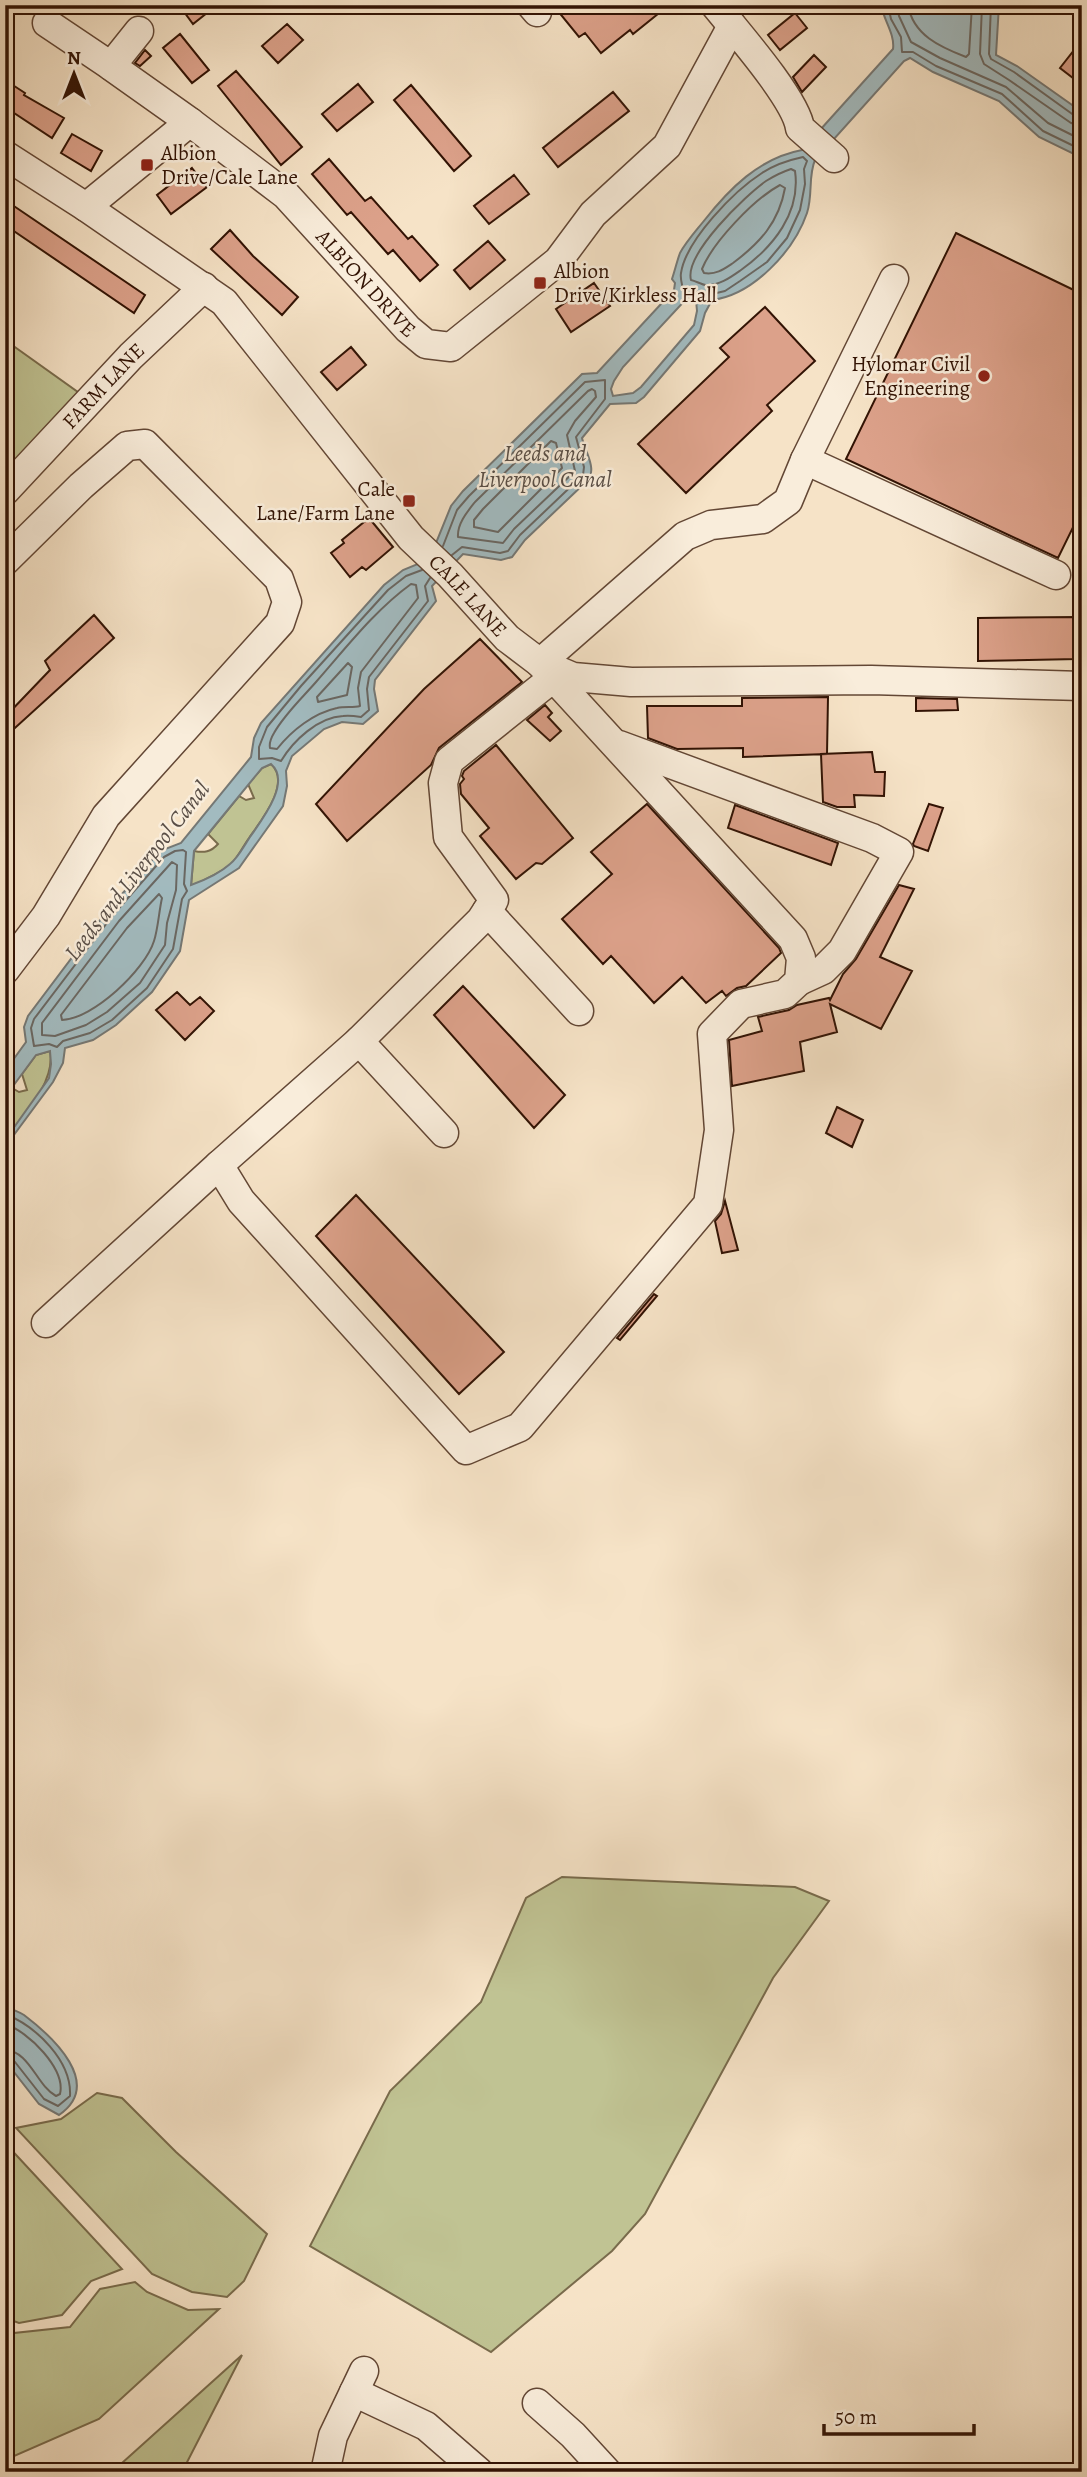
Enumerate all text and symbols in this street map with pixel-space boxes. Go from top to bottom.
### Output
north arrow [38,38,108,108]
text: N [67,45,81,71]
place label: Albion Drive/Cale Lane [160,139,298,191]
marker: Albion Drive/Cale Lane [139,157,155,173]
street label: ALBION DRIVE [309,222,422,344]
place label: Albion Drive/Kirkless Hall [553,257,717,309]
marker: Albion Drive/Kirkless Hall [532,275,548,291]
street label: FARM LANE [56,337,150,435]
place label: Hylomar Civil Engineering [851,350,970,402]
marker: Hylomar Civil Engineering [976,368,992,384]
water label: Leeds and Liverpool Canal [478,438,612,495]
place label: Cale Lane/Farm Lane [256,475,395,527]
marker: Cale Lane/Farm Lane [401,493,417,509]
street label: CALE LANE [423,548,513,643]
water label: Leeds and Liverpool Canal [57,775,217,967]
scale bar [824,2393,975,2437]
text: 50 m [835,2403,877,2431]

